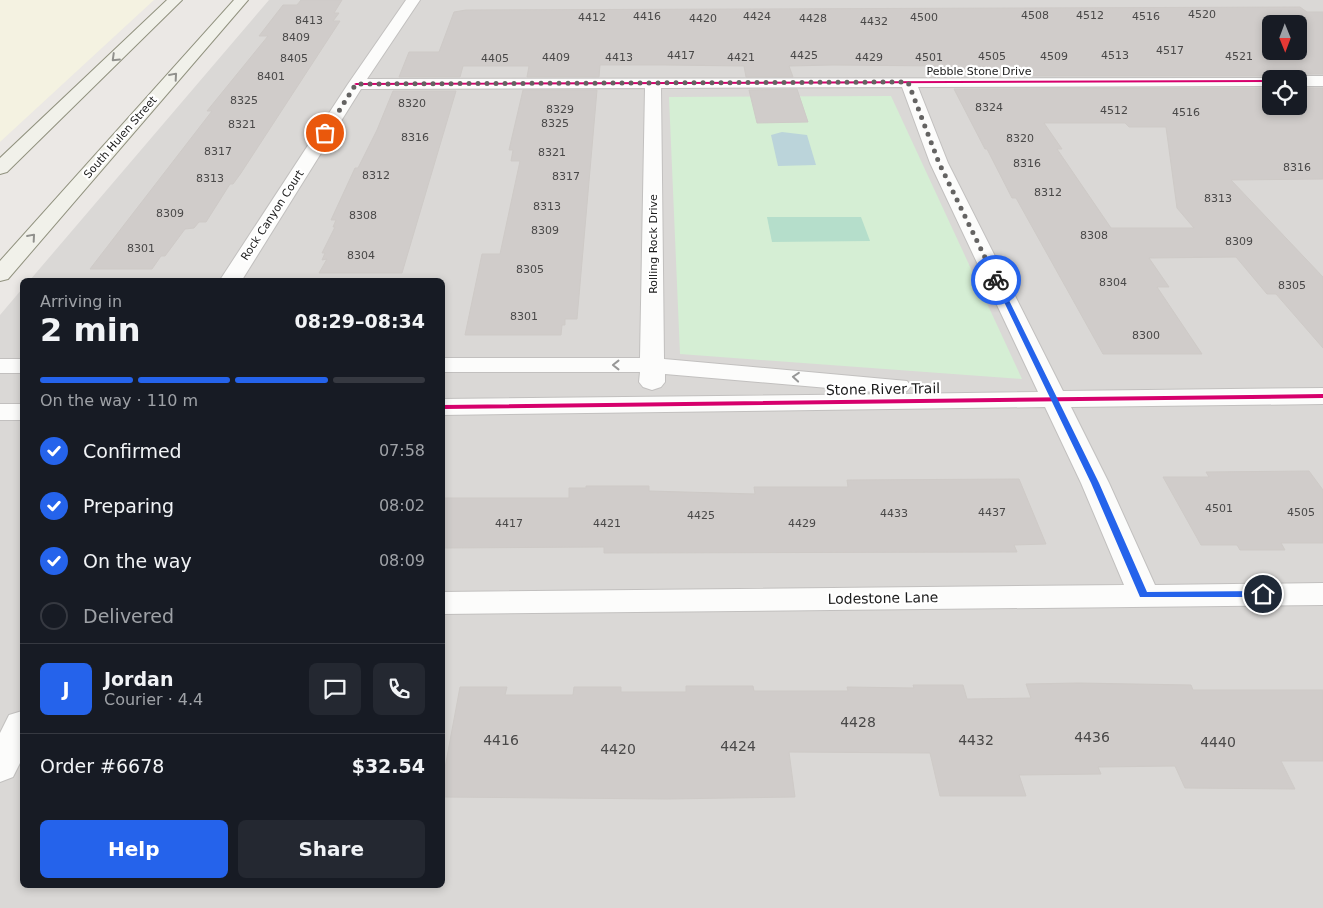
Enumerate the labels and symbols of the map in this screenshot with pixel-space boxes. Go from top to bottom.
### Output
house number: 4520 [1188,8,1216,21]
house number: 4508 [1021,9,1049,22]
house number: 4512 [1076,9,1104,22]
house number: 4416 [633,10,661,23]
house number: 4424 [743,10,771,23]
house number: 4516 [1132,10,1160,23]
house number: 4412 [578,11,606,24]
house number: 4500 [910,11,938,24]
house number: 4420 [689,12,717,25]
house number: 4428 [799,12,827,25]
house number: 8413 [295,14,323,27]
house number: 4432 [860,15,888,28]
north arrow [1262,15,1308,60]
house number: 8409 [282,31,310,44]
house number: 4517 [1156,44,1184,57]
house number: 4417 [667,49,695,62]
house number: 4425 [790,49,818,62]
house number: 4513 [1101,49,1129,62]
house number: 4505 [978,50,1006,63]
house number: 4509 [1040,50,1068,63]
house number: 4521 [1225,50,1253,63]
house number: 4409 [542,51,570,64]
house number: 4413 [605,51,633,64]
house number: 4421 [727,51,755,64]
house number: 4429 [855,51,883,64]
house number: 4501 [915,51,943,64]
one-way arrow [111,52,120,61]
house number: 8405 [280,52,308,65]
house number: 4405 [481,52,509,65]
street label: Pebble Stone Drive [927,65,1032,78]
house number: 8401 [257,70,285,83]
one-way arrow [168,72,177,81]
street label: South Hulen Street [81,93,160,181]
house number: 8325 [230,94,258,107]
house number: 8320 [398,97,426,110]
house number: 8324 [975,101,1003,114]
house number: 8329 [546,103,574,116]
house number: 4512 [1100,104,1128,117]
house number: 4516 [1172,106,1200,119]
pin [304,112,346,154]
house number: 8325 [541,117,569,130]
house number: 8321 [228,118,256,131]
house number: 8316 [401,131,429,144]
house number: 8320 [1006,132,1034,145]
house number: 8317 [204,145,232,158]
house number: 8321 [538,146,566,159]
house number: 8316 [1013,157,1041,170]
house number: 8316 [1283,161,1311,174]
street label: Rock Canyon Court [238,167,307,263]
house number: 8312 [362,169,390,182]
house number: 8317 [552,170,580,183]
house number: 8313 [196,172,224,185]
house number: 8312 [1034,186,1062,199]
house number: 8313 [1204,192,1232,205]
street label: Rolling Rock Drive [647,194,660,294]
house number: 8313 [533,200,561,213]
house number: 8309 [156,207,184,220]
house number: 8308 [349,209,377,222]
house number: 8309 [531,224,559,237]
house number: 8308 [1080,229,1108,242]
one-way arrow [26,234,35,243]
house number: 8309 [1225,235,1253,248]
house number: 8301 [127,242,155,255]
house number: 8304 [347,249,375,262]
courier [971,255,1021,305]
house number: 8305 [516,263,544,276]
house number: 8304 [1099,276,1127,289]
house number: 8305 [1278,279,1306,292]
house number: 8301 [510,310,538,323]
house number: 8300 [1132,329,1160,342]
one-way arrow [612,360,620,370]
one-way arrow [792,372,800,383]
street label: Stone River Trail [826,380,940,398]
house number: 4501 [1205,502,1233,515]
house number: 4437 [978,506,1006,519]
house number: 4505 [1287,506,1315,519]
house number: 4433 [880,507,908,520]
house number: 4425 [687,509,715,522]
house number: 4417 [495,517,523,530]
house number: 4421 [593,517,621,530]
house number: 4429 [788,517,816,530]
pin [1242,573,1284,615]
street label: Lodestone Lane [827,589,939,607]
house number: 4428 [840,714,876,730]
house number: 4436 [1074,729,1110,745]
house number: 4416 [483,732,519,748]
house number: 4432 [958,732,994,748]
house number: 4440 [1200,734,1236,750]
house number: 4424 [720,738,756,754]
house number: 4420 [600,741,636,757]

